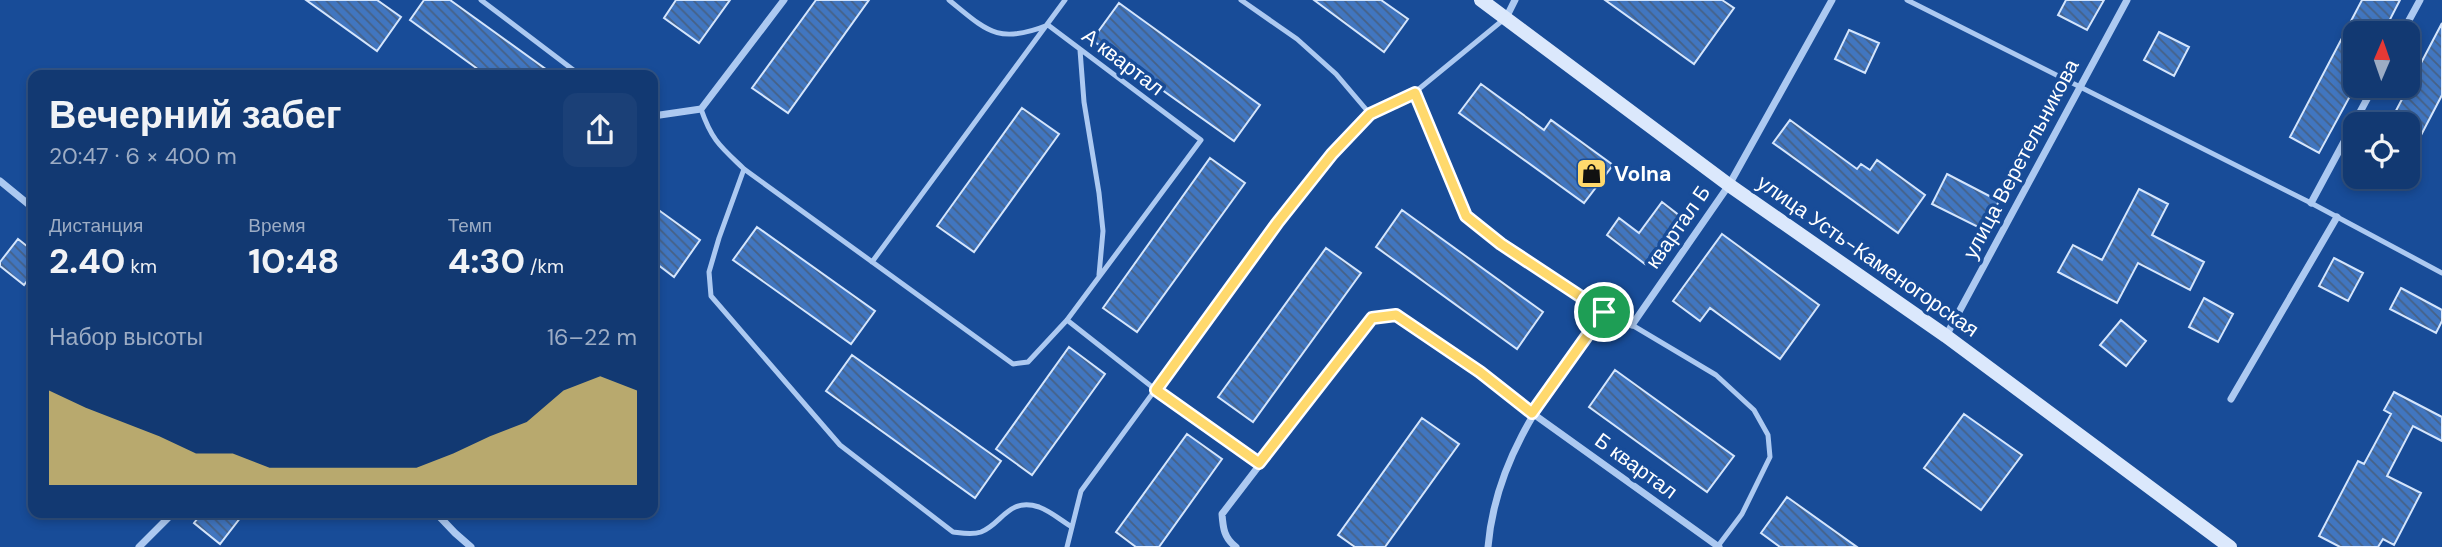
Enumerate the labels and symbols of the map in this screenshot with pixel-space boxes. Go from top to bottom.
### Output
north arrow [2343,21,2420,98]
street label: А квартал [1076,22,1170,102]
street label: улица Веретельникова [1956,54,2086,264]
shop icon: Volna [1574,157,1608,191]
place label: Volna [1614,160,1671,188]
street label: улица Усть-Каменогорская [1752,169,1984,343]
street label: квартал Б [1639,180,1717,274]
pin [1574,282,1634,342]
street label: Б квартал [1589,427,1683,505]

